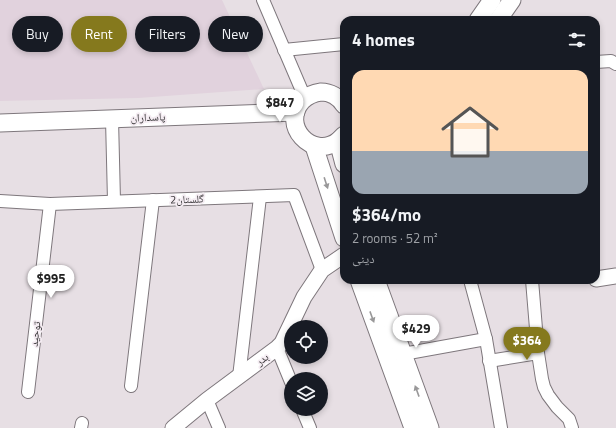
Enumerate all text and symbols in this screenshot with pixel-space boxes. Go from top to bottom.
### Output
chip: Buy [12,16,63,52]
chip: Rent [71,16,127,52]
chip: Filters [135,16,200,52]
chip: New [208,16,263,52]
text: 4 homes [352,27,415,53]
icon: filters [566,29,588,51]
pin: $847 [256,89,304,123]
text: $847 [265,92,295,112]
icon: home [434,96,506,168]
street label: پاسداران [130,108,166,126]
one-way arrow [323,177,329,189]
street label: گلستان2 [170,190,205,208]
text: $364/mo [352,202,421,228]
text: 2 rooms · 52 m² [352,228,438,248]
text: دینی [352,248,375,268]
pin: $995 [27,265,75,299]
text: $995 [36,268,66,288]
one-way arrow [370,311,376,323]
pin: $429 [392,315,440,349]
text: $429 [401,318,431,338]
street label: توحید [26,320,45,347]
map controls [284,320,328,416]
button: locate [284,320,328,364]
pin: $364 [503,327,551,361]
text: $364 [512,330,542,350]
street label: بدر [251,349,272,370]
button: layers [284,372,328,416]
one-way arrow [413,385,419,397]

